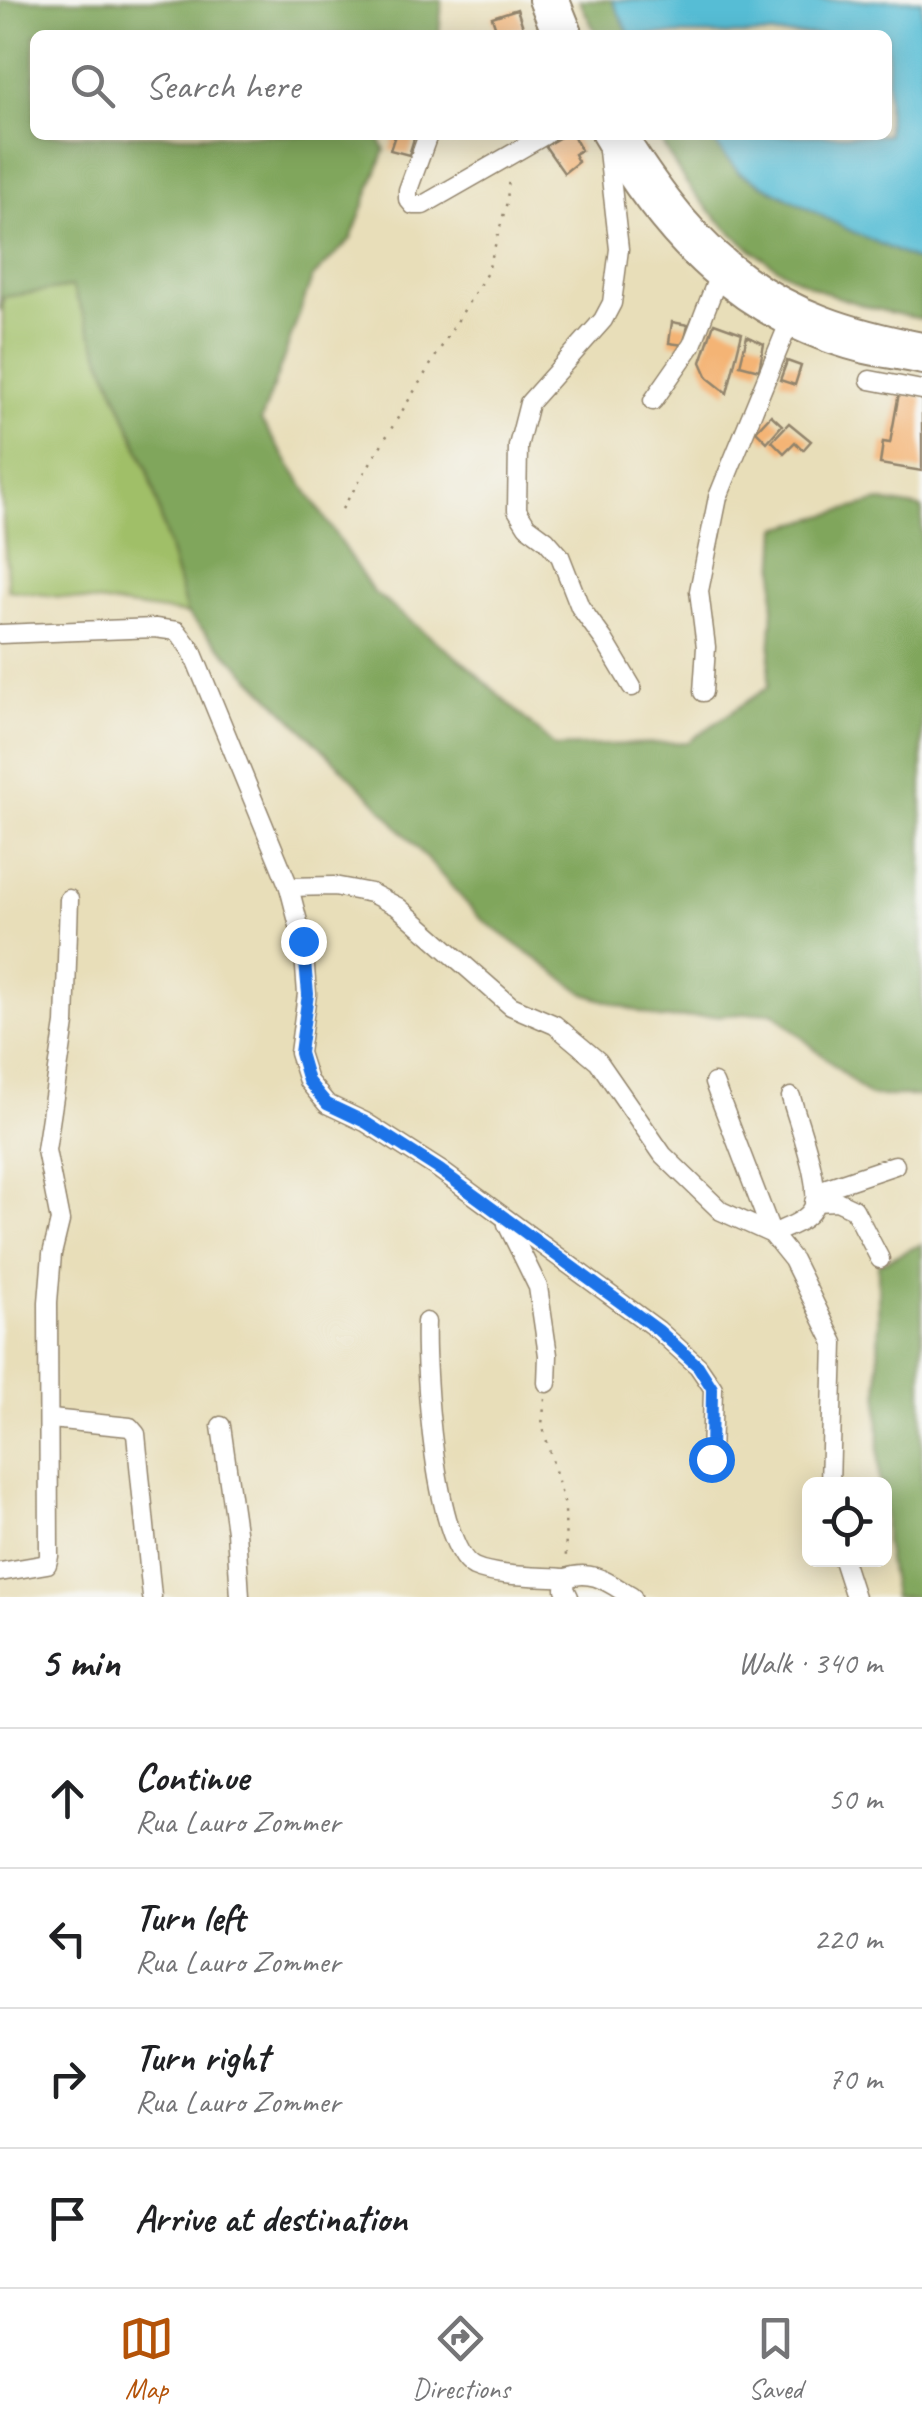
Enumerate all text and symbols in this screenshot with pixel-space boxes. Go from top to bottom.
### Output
search box [30,30,892,140]
icon: search [65,58,120,113]
text: Search here [145,62,300,109]
route end [281,919,327,965]
route start [689,1437,735,1483]
map controls [802,1477,892,1567]
button: locate [802,1477,892,1567]
text: 5 min [40,1636,120,1689]
text: Walk · 340 m [738,1642,882,1683]
text: Continue [135,1754,249,1801]
icon: ahead [40,1771,95,1826]
text: 50 m [828,1778,882,1819]
text: Rua Lauro Zommer [135,1801,340,1842]
text: Turn left [135,1894,245,1941]
icon: left [40,1911,95,1966]
text: 220 m [813,1918,882,1959]
text: Rua Lauro Zommer [135,1941,340,1982]
text: Turn right [135,2034,269,2081]
icon: right [40,2051,95,2106]
text: 70 m [828,2058,882,2099]
text: Rua Lauro Zommer [135,2081,340,2122]
icon: arrive [40,2191,95,2246]
text: Arrive at destination [135,2195,407,2242]
tab: Map [119,2311,174,2406]
tab: Directions [412,2311,510,2406]
tab: Saved [748,2311,803,2406]

